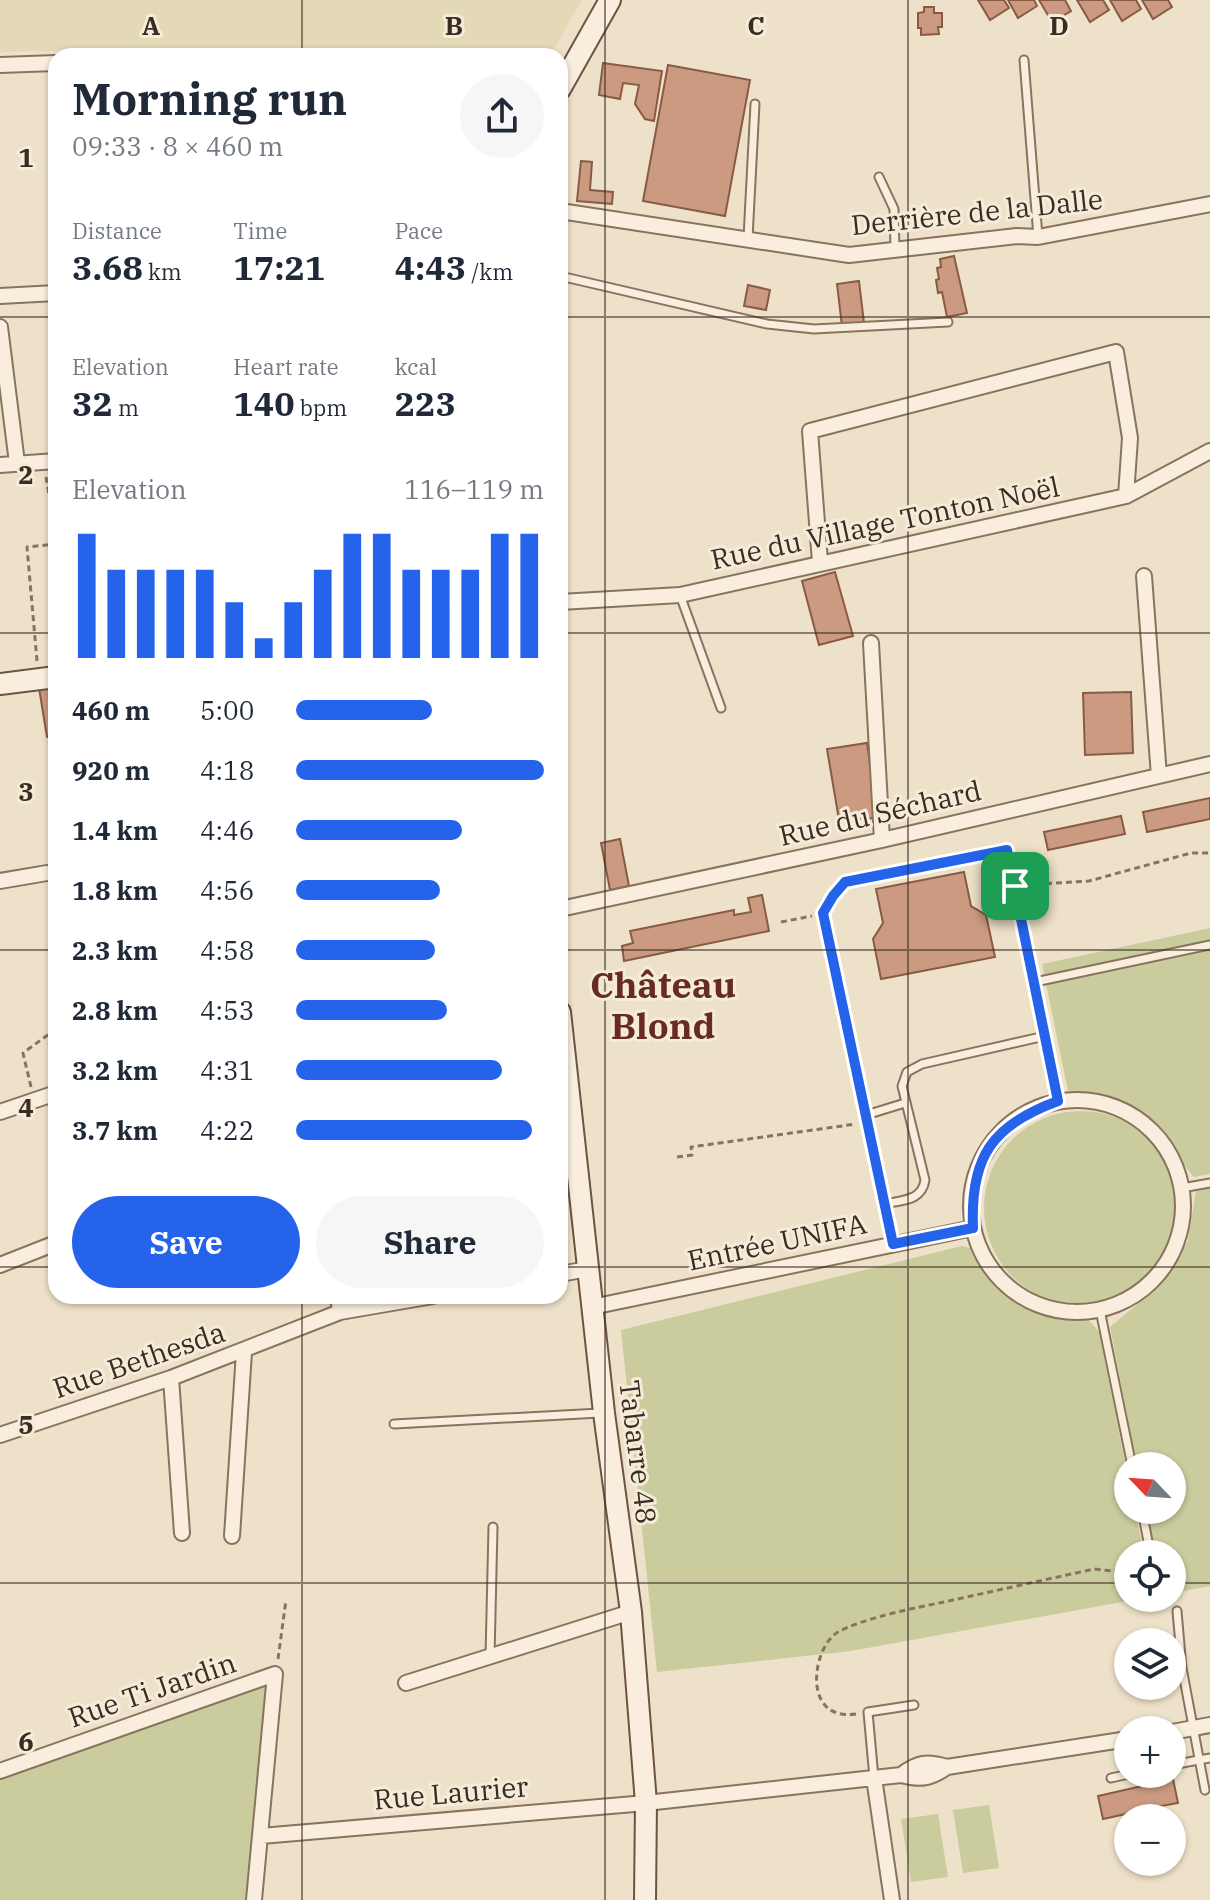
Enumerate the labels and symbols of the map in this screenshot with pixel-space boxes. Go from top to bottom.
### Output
text: A [142,8,160,42]
text: B [445,8,463,42]
text: C [747,8,765,42]
text: D [1049,8,1069,42]
text: 1 [18,140,34,174]
street label: Derrière de la Dalle [849,180,1105,243]
text: 2 [18,457,34,491]
street label: Rue du Village Tonton Noël [707,467,1063,578]
street label: Rue du Séchard [775,771,985,854]
text: 3 [18,774,34,808]
pin [981,852,1049,920]
district label: Château Blond [590,961,736,1049]
text: 4 [18,1090,34,1124]
street label: Entrée UNIFA [684,1205,870,1279]
street label: Rue Bethesda [48,1313,230,1406]
street label: Tabarre 48 [611,1378,666,1526]
text: 5 [18,1407,34,1441]
north arrow [1114,1452,1186,1524]
street label: Rue Ti Jardin [63,1644,241,1736]
text: 6 [18,1724,34,1758]
street label: Rue Laurier [372,1767,530,1818]

